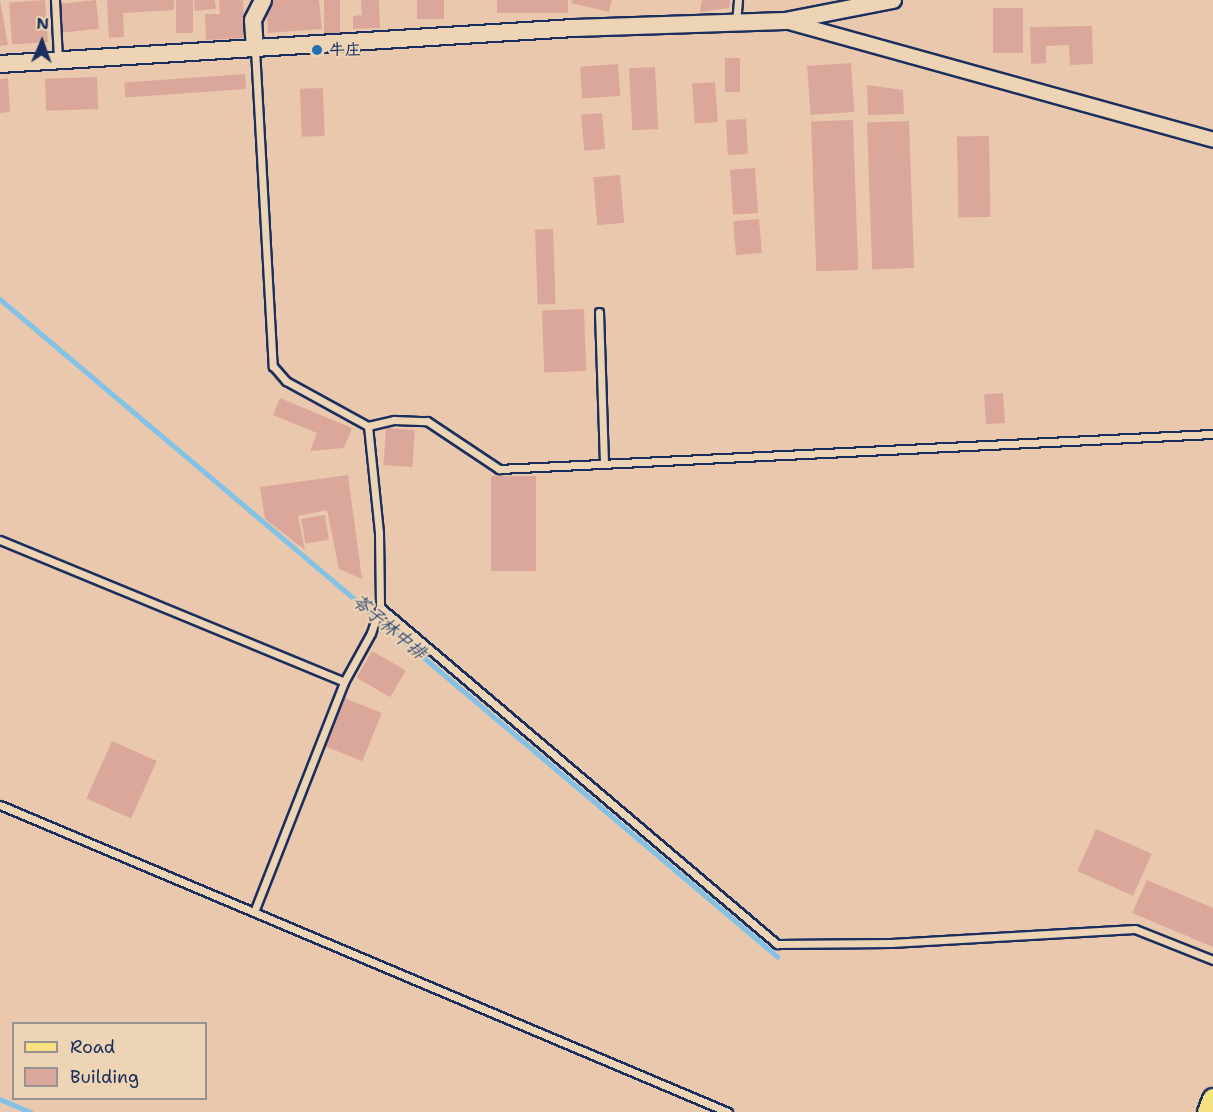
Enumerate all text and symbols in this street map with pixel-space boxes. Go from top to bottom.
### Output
north arrow [12,12,72,72]
text: N [36,13,49,34]
place label: 牛庄 [329,40,361,60]
marker: 牛庄 [310,43,324,57]
water label: 苓子林中排 [348,590,430,664]
legend [12,1022,207,1100]
text: Road [70,1035,115,1059]
text: Building [70,1065,139,1089]

